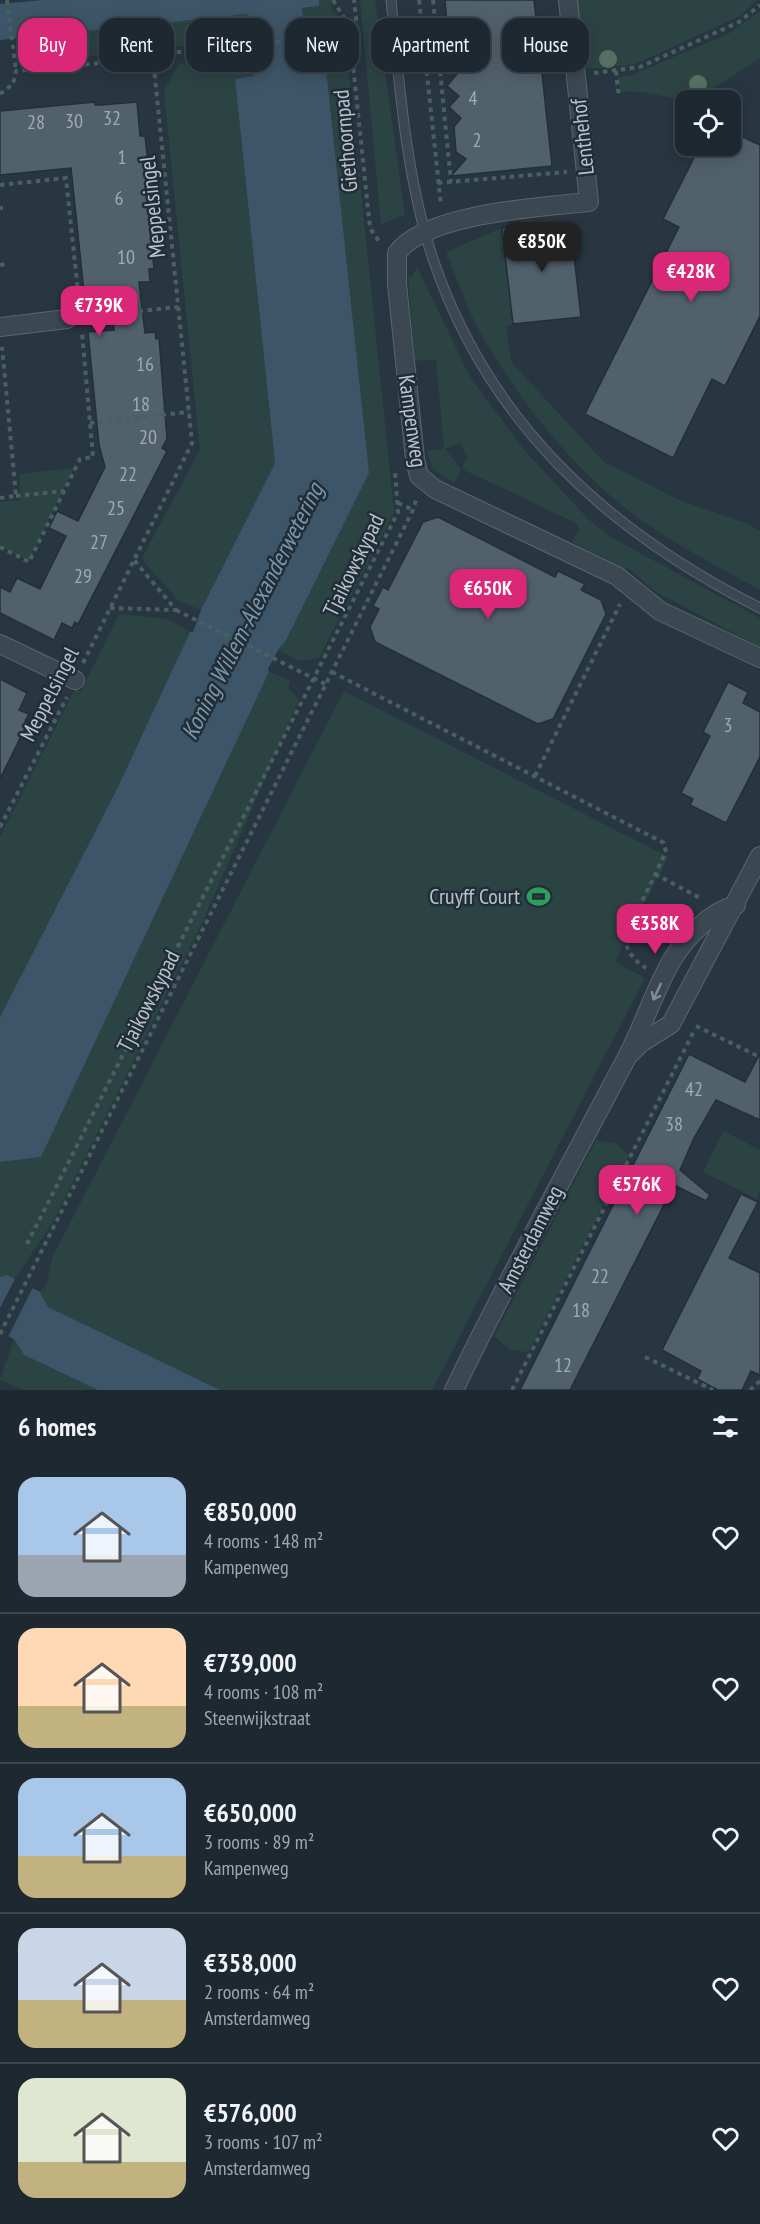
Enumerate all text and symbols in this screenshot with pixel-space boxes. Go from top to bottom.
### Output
chip: Buy [18,18,87,72]
chip: Rent [99,18,174,72]
chip: Filters [186,18,273,72]
chip: New [285,18,359,72]
chip: Apartment [371,18,490,72]
chip: House [502,18,589,72]
house number: 4 [469,85,478,111]
street label: Giethoornpad [327,88,363,194]
map controls [675,90,741,156]
button: locate [675,90,741,156]
street label: Lenthehof [564,96,600,176]
house number: 32 [103,105,121,131]
house number: 30 [65,108,83,134]
house number: 28 [27,109,45,135]
house number: 2 [473,127,482,153]
house number: 1 [118,144,127,170]
street label: Meppelsingel [133,154,171,259]
house number: 6 [115,185,124,211]
pin: €850K [500,222,584,273]
text: €850K [518,228,566,254]
house number: 10 [117,244,135,270]
pin: €428K [649,252,733,303]
text: €428K [667,258,715,284]
pin: €739K [57,286,141,337]
text: €739K [75,292,123,318]
house number: 16 [136,351,154,377]
street label: Kampenweg [393,373,433,469]
house number: 18 [132,391,150,417]
house number: 20 [139,424,157,450]
house number: 22 [119,461,137,487]
water label: Koning Willem-Alexanderwetering [174,476,331,744]
house number: 25 [107,495,125,521]
street label: Tjaikowskypad [316,509,390,621]
house number: 27 [90,529,108,555]
house number: 29 [74,563,92,589]
pin: €650K [446,569,530,620]
text: €650K [464,575,512,601]
street label: Meppelsingel [13,641,85,746]
house number: 3 [724,712,733,738]
place label: Cruyff Court [429,882,520,910]
sports icon: Cruyff Court [525,883,551,909]
pin: €358K [613,904,697,955]
text: €358K [631,910,679,936]
street label: Tjaikowskypad [110,945,186,1057]
one-way arrow [651,982,663,1000]
house number: 42 [685,1076,703,1102]
house number: 38 [665,1111,683,1137]
pin: €576K [595,1165,679,1216]
text: €576K [613,1171,661,1197]
street label: Amsterdamweg [491,1181,569,1297]
house number: 22 [591,1263,609,1289]
house number: 18 [572,1297,590,1323]
house number: 12 [554,1352,572,1378]
text: 6 homes [18,1410,96,1443]
icon: filters [709,1410,742,1443]
text: €850,000 [204,1495,297,1528]
icon: home [66,1501,138,1573]
icon: heart [709,1521,742,1554]
text: 4 rooms · 148 m² [204,1528,323,1554]
text: Kampenweg [204,1554,289,1580]
text: €739,000 [204,1646,297,1679]
icon: home [66,1652,138,1724]
icon: heart [709,1672,742,1705]
text: 4 rooms · 108 m² [204,1679,323,1705]
text: Steenwijkstraat [204,1705,310,1731]
text: €650,000 [204,1796,297,1829]
icon: home [66,1802,138,1874]
icon: heart [709,1822,742,1855]
text: 3 rooms · 89 m² [204,1829,314,1855]
text: Kampenweg [204,1855,289,1881]
text: €358,000 [204,1946,297,1979]
icon: home [66,1952,138,2024]
icon: heart [709,1972,742,2005]
text: 2 rooms · 64 m² [204,1979,314,2005]
text: Amsterdamweg [204,2005,310,2031]
text: €576,000 [204,2096,297,2129]
icon: home [66,2102,138,2174]
icon: heart [709,2122,742,2155]
text: 3 rooms · 107 m² [204,2129,323,2155]
text: Amsterdamweg [204,2155,310,2181]

